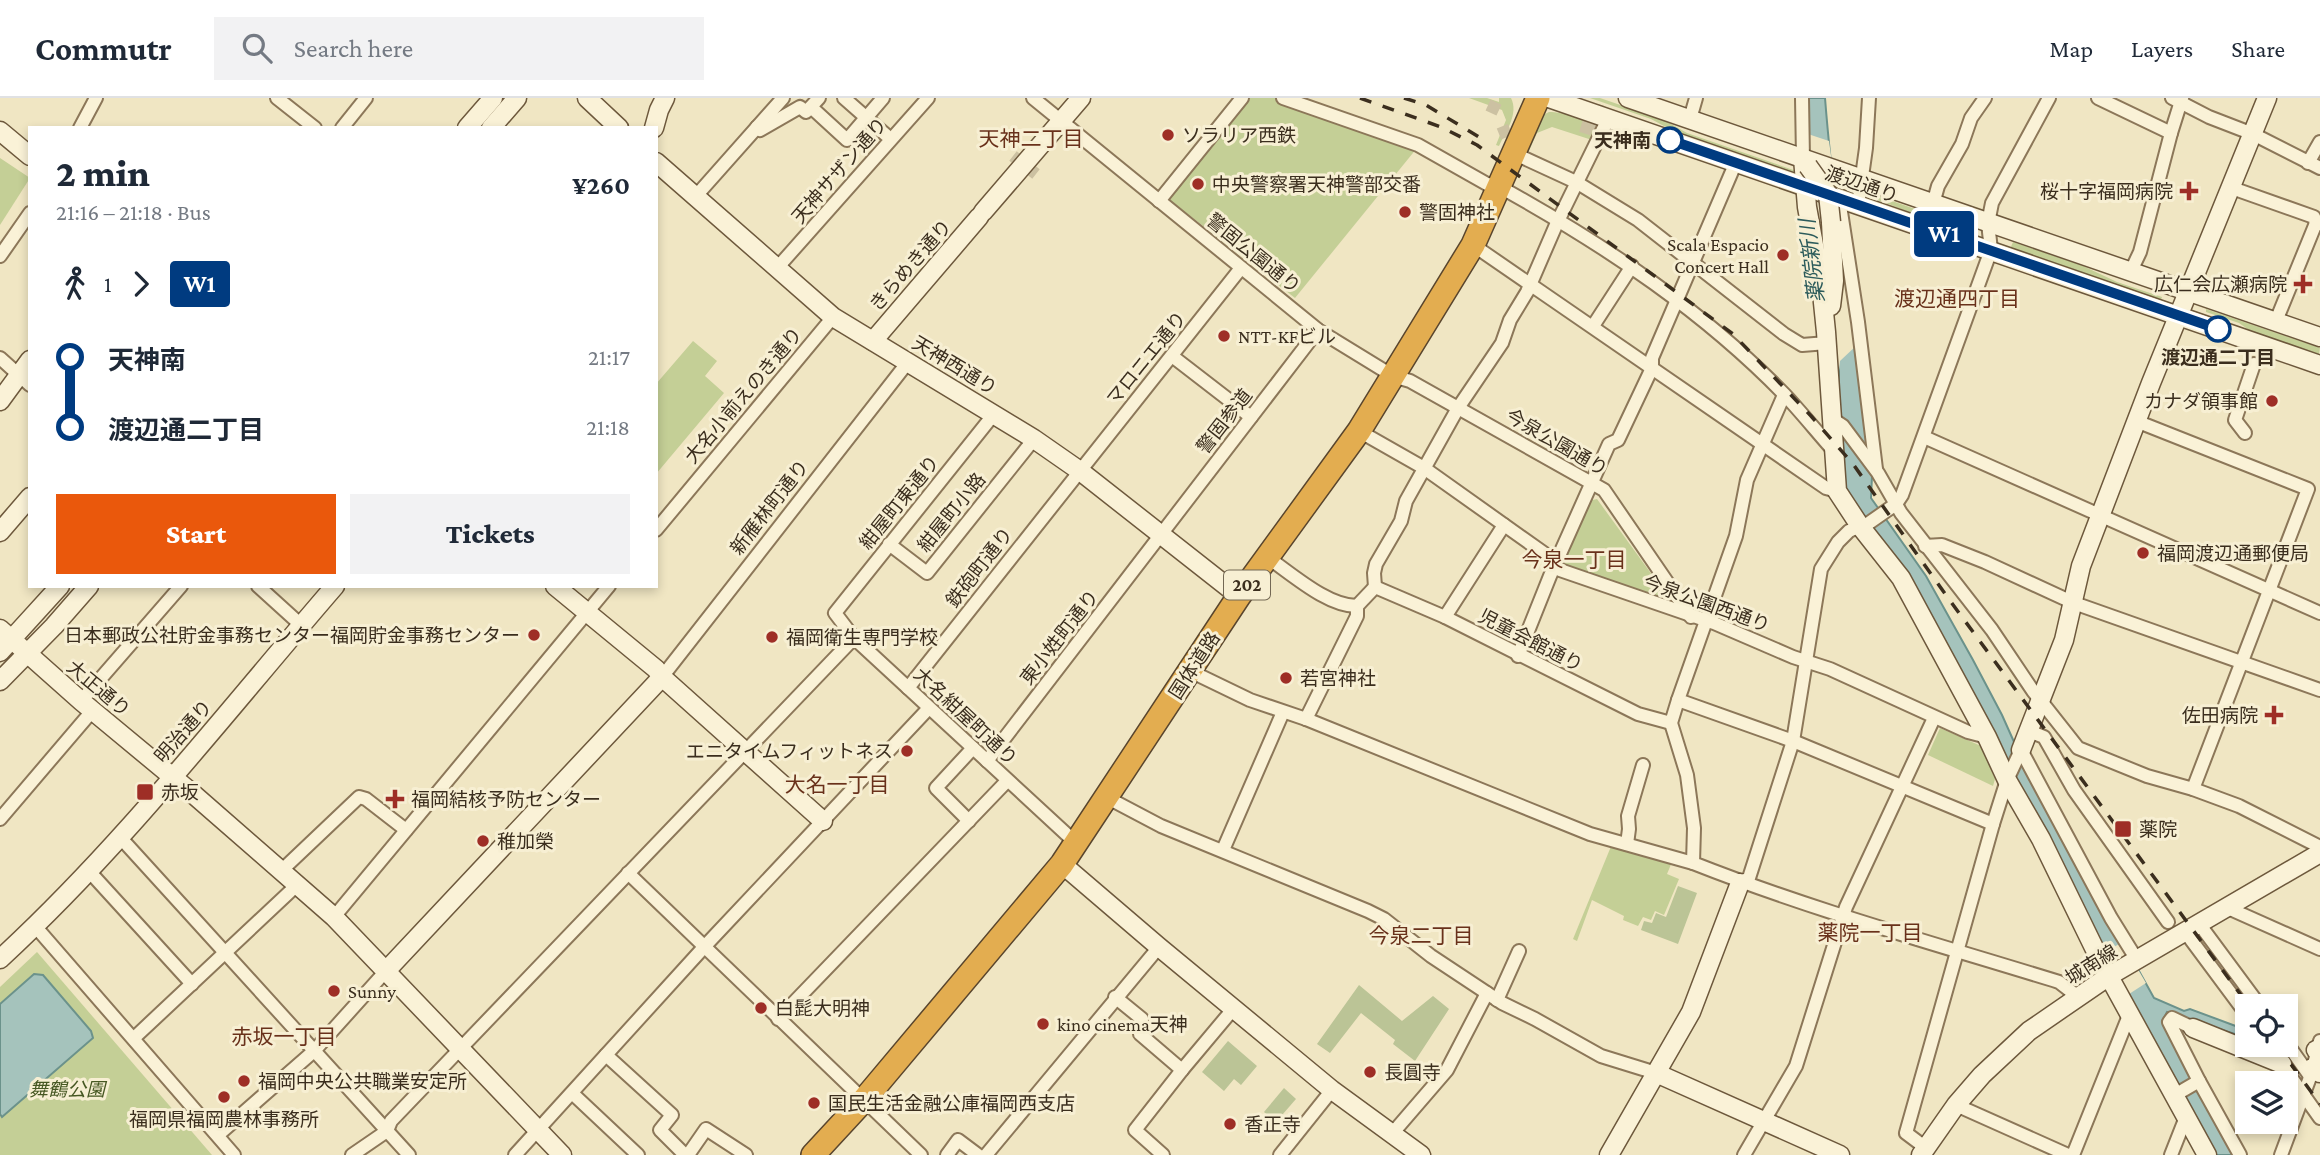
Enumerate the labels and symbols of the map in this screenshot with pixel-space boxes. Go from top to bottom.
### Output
street label: 天神サザン通り [788,113,891,227]
place label: ソラリア西鉄 [1182,125,1296,146]
district label: 天神二丁目 [979,127,1084,151]
marker: ソラリア西鉄 [1160,127,1176,143]
marker: 天神南 [1657,127,1683,153]
place label: 天神南 [1594,130,1651,151]
street label: 渡辺通り [1822,162,1901,207]
place label: 中央警察署天神警部交番 [1212,174,1421,195]
marker: 中央警察署天神警部交番 [1190,176,1206,192]
place label: 桜十字福岡病院 [2040,181,2173,202]
marker: 桜十字福岡病院 [2179,181,2199,201]
place label: 警固神社 [1419,202,1495,223]
marker: 警固神社 [1397,204,1413,220]
street label: 警固公園通り [1203,209,1305,297]
line badge: W1 [1912,211,1976,257]
street label: きらめき通り [865,215,956,315]
water label: 薬院新川 [1795,216,1829,304]
place label: Scala Espacio Concert Hall [1667,234,1769,277]
marker: Scala Espacio Concert Hall [1775,247,1791,263]
place label: 広仁会広瀬病院 [2154,274,2287,295]
marker: 広仁会広瀬病院 [2293,274,2313,294]
district label: 渡辺通四丁目 [1894,287,2020,311]
street label: マロニエ通り [1102,307,1190,409]
marker: 渡辺通二丁目 [2205,316,2231,342]
street label: 大名小前えのき通り [681,323,806,467]
place label: NTT-KFビル [1238,326,1336,347]
marker: NTT-KFビル [1216,328,1232,344]
street label: 天神西通り [909,332,1001,399]
place label: 渡辺通二丁目 [2161,347,2275,368]
street label: 警固参道 [1193,385,1256,458]
place label: カナダ領事館 [2144,391,2258,412]
marker: カナダ領事館 [2264,393,2280,409]
street label: 今泉公園通り [1502,405,1611,480]
street label: 紺屋町東通り [855,451,943,553]
street label: 新雁林町通り [726,456,813,559]
street label: 紺屋町小路 [913,469,989,556]
street label: 鉄砲町通り [942,523,1017,611]
place label: 福岡渡辺通郵便局 [2157,543,2309,564]
marker: 福岡渡辺通郵便局 [2135,545,2151,561]
district label: 今泉一丁目 [1522,548,1627,572]
road number: 202 [1224,570,1270,600]
street label: 今泉公園西通り [1641,571,1773,636]
street label: 東小姓町通り [1016,586,1103,689]
street label: 児童会館通り [1475,605,1586,676]
place label: 日本郵政公社貯金事務センター福岡貯金事務センター [64,625,520,646]
marker: 日本郵政公社貯金事務センター福岡貯金事務センター [526,627,542,643]
place label: 福岡衛生専門学校 [786,627,938,648]
street label: 国体道路 [1165,628,1224,703]
marker: 福岡衛生専門学校 [764,629,780,645]
street label: 大正通り [63,656,135,721]
street label: 大名紺屋町通り [910,663,1021,769]
place label: 若宮神社 [1300,668,1376,689]
marker: 若宮神社 [1278,670,1294,686]
street label: 明治通り [151,696,216,767]
place label: 佐田病院 [2182,705,2258,726]
marker: 佐田病院 [2264,705,2284,725]
place label: エニタイムフィットネス [686,741,893,762]
marker: エニタイムフィットネス [899,743,915,759]
district label: 大名一丁目 [785,773,890,797]
marker: 赤坂 [135,782,155,802]
place label: 赤坂 [161,782,199,803]
marker: 福岡結核予防センター [385,789,405,809]
place label: 福岡結核予防センター [411,789,601,810]
marker: 薬院 [2113,819,2133,839]
place label: 薬院 [2139,819,2177,840]
place label: 稚加榮 [497,831,554,852]
marker: 稚加榮 [475,833,491,849]
district label: 薬院一丁目 [1818,921,1923,945]
district label: 今泉二丁目 [1369,924,1474,948]
street label: 城南線 [2062,940,2121,988]
place label: Sunny [348,981,396,1002]
marker: Sunny [326,983,342,999]
place label: 白髭大明神 [775,998,870,1019]
marker: 白髭大明神 [753,1000,769,1016]
place label: kino cinema天神 [1057,1014,1188,1035]
marker: kino cinema天神 [1035,1016,1051,1032]
district label: 赤坂一丁目 [232,1025,337,1049]
place label: 長圓寺 [1384,1062,1441,1083]
marker: 長圓寺 [1362,1064,1378,1080]
place label: 福岡中央公共職業安定所 [258,1071,467,1092]
marker: 福岡中央公共職業安定所 [236,1073,252,1089]
park label: 舞鶴公園 [29,1079,108,1100]
marker: 福岡県福岡農林事務所 [216,1089,232,1105]
place label: 国民生活金融公庫福岡西支店 [828,1093,1075,1114]
marker: 国民生活金融公庫福岡西支店 [806,1095,822,1111]
place label: 福岡県福岡農林事務所 [129,1109,319,1130]
place label: 香正寺 [1244,1114,1301,1135]
marker: 香正寺 [1222,1116,1238,1132]

